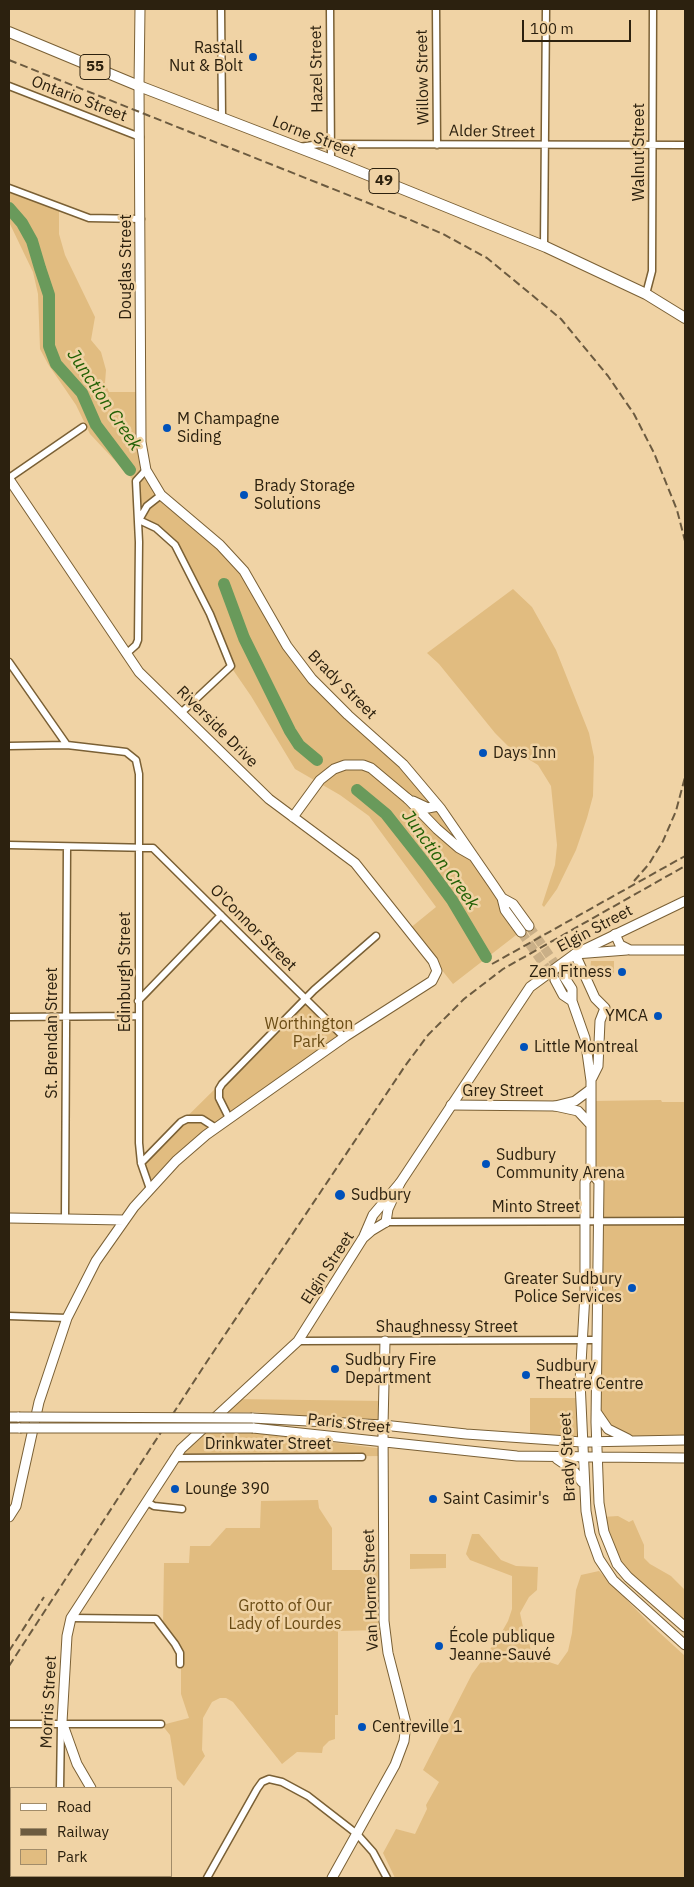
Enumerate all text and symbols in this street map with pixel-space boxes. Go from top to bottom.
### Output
scale bar [524,10,633,42]
text: 100 m [530,19,574,38]
street label: Hazel Street [307,25,327,113]
street label: Willow Street [413,29,433,125]
place label: Rastall Nut & Bolt [169,38,243,76]
marker: Rastall Nut & Bolt [247,51,259,63]
road number: 55 [80,54,110,80]
street label: Ontario Street [28,72,130,126]
street label: Walnut Street [629,103,649,201]
street label: Lorne Street [269,112,359,162]
street label: Alder Street [449,122,535,142]
road number: 49 [369,168,399,194]
street label: Douglas Street [116,214,136,320]
water label: Junction Creek [62,345,146,455]
place label: M Champagne Siding [177,409,279,447]
marker: M Champagne Siding [161,422,173,434]
place label: Brady Storage Solutions [254,476,355,514]
marker: Brady Storage Solutions [238,489,250,501]
street label: Brady Street [303,646,381,724]
street label: Riverside Drive [172,682,262,772]
place label: Days Inn [493,743,556,763]
marker: Days Inn [477,747,489,759]
water label: Junction Creek [397,806,483,914]
street label: O'Connor Street [206,881,300,975]
street label: Elgin Street [554,901,636,957]
street label: Edinburgh Street [115,912,135,1032]
place label: Zen Fitness [529,962,612,982]
marker: Zen Fitness [616,966,628,978]
street label: St. Brendan Street [42,967,62,1099]
place label: YMCA [605,1006,648,1026]
marker: YMCA [652,1010,664,1022]
park label: Worthington Park [265,1014,353,1052]
place label: Little Montreal [534,1037,638,1057]
marker: Little Montreal [518,1041,530,1053]
street label: Grey Street [462,1081,544,1101]
place label: Sudbury Community Arena [496,1145,625,1183]
marker: Sudbury Community Arena [480,1158,492,1170]
place label: Sudbury [351,1185,411,1205]
marker: Sudbury [333,1188,347,1202]
street label: Minto Street [492,1197,580,1217]
street label: Elgin Street [297,1228,359,1308]
place label: Greater Sudbury Police Services [504,1269,622,1307]
marker: Greater Sudbury Police Services [626,1282,638,1294]
street label: Shaughnessy Street [376,1317,518,1337]
place label: Sudbury Fire Department [345,1350,436,1388]
place label: Sudbury Theatre Centre [536,1356,644,1394]
marker: Sudbury Fire Department [329,1363,341,1375]
marker: Sudbury Theatre Centre [520,1369,532,1381]
street label: Paris Street [307,1410,391,1438]
street label: Brady Street [556,1412,580,1502]
street label: Drinkwater Street [205,1434,331,1454]
place label: Lounge 390 [185,1479,270,1499]
marker: Lounge 390 [169,1483,181,1495]
place label: Saint Casimir's [443,1489,550,1509]
marker: Saint Casimir's [427,1493,439,1505]
street label: Van Horne Street [359,1529,383,1651]
park label: Grotto of Our Lady of Lourdes [229,1596,341,1634]
place label: École publique Jeanne-Sauvé [449,1627,555,1665]
marker: École publique Jeanne-Sauvé [433,1640,445,1652]
street label: Morris Street [37,1655,61,1749]
place label: Centreville 1 [372,1717,463,1737]
marker: Centreville 1 [356,1721,368,1733]
legend [10,1787,172,1877]
text: Road [57,1797,92,1816]
text: Railway [57,1822,109,1841]
text: Park [57,1847,87,1866]

